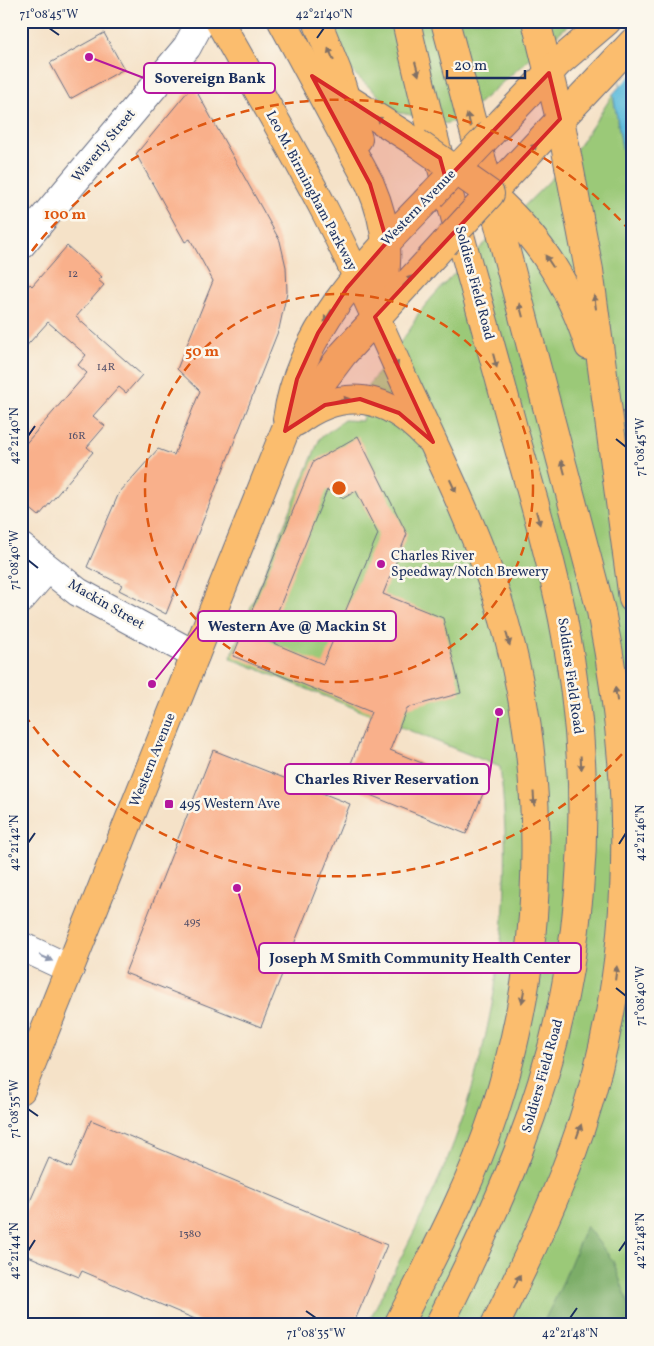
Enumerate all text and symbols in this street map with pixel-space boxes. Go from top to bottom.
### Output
text: 71°08'45"W [20,7,78,23]
text: 42°21'40"N [295,7,353,23]
one-way arrow [327,46,335,61]
scale bar [447,48,524,80]
text: 20 m [454,56,487,77]
one-way arrow [413,61,421,76]
callout: Sovereign Bank [144,63,275,93]
text: Sovereign Bank [155,69,265,90]
street label: Waverly Street [68,105,140,187]
street label: Leo M. Birmingham Parkway [261,108,362,275]
one-way arrow [465,112,473,127]
one-way arrow [375,116,388,125]
one-way arrow [526,144,538,156]
street label: Western Avenue [378,165,461,250]
text: 100 m [44,205,87,226]
street label: Soldiers Field Road [450,224,498,342]
one-way arrow [544,254,554,268]
house number: 12 [68,267,78,282]
one-way arrow [402,276,414,288]
one-way arrow [590,294,598,310]
one-way arrow [517,303,525,318]
one-way arrow [324,310,333,323]
text: 50 m [185,342,219,363]
one-way arrow [392,354,400,368]
one-way arrow [492,354,500,369]
house number: 14R [97,360,116,375]
one-way arrow [335,396,351,404]
text: 42°21'40"N [7,407,23,465]
text: 71°08'45"W [633,418,649,476]
house number: 16R [68,429,86,444]
one-way arrow [559,460,567,475]
centre of rings [330,479,348,497]
one-way arrow [449,479,457,493]
one-way arrow [534,510,542,525]
text: 71°08'40"W [7,530,23,590]
place label: Charles River Speedway/Notch Brewery [391,547,549,582]
marker: Charles River Speedway/Notch Brewery [375,558,387,570]
street label: Mackin Street [64,575,148,635]
callout: Western Ave @ Mackin St [198,611,396,641]
text: Western Ave @ Mackin St [208,617,387,638]
street label: Soldiers Field Road [552,617,588,736]
one-way arrow [505,631,513,646]
one-way arrow [612,685,620,701]
street label: Western Avenue [126,710,181,810]
one-way arrow [578,756,586,772]
callout: Charles River Reservation [285,764,489,794]
text: Charles River Reservation [295,770,479,791]
one-way arrow [530,791,538,807]
place label: 495 Western Ave [179,795,280,814]
marker: 495 Western Ave [163,798,175,810]
text: 42°21'46"N [633,805,649,861]
text: 42°21'42"N [7,815,23,871]
house number: 495 [183,915,201,930]
callout: Joseph M Smith Community Health Center [259,943,581,973]
text: Joseph M Smith Community Health Center [268,949,571,970]
one-way arrow [38,953,53,962]
one-way arrow [612,965,620,981]
text: 71°08'40"W [633,966,649,1026]
one-way arrow [518,988,526,1004]
street label: Soldiers Field Road [518,1017,568,1135]
text: 71°08'35"W [7,1079,23,1139]
one-way arrow [576,1124,584,1139]
text: 42°21'48"N [633,1213,649,1269]
text: 42°21'44"N [7,1222,23,1280]
house number: 1380 [179,1227,201,1242]
one-way arrow [513,1274,521,1288]
text: 71°08'35"W [286,1326,346,1342]
text: 42°21'48"N [542,1326,598,1342]

